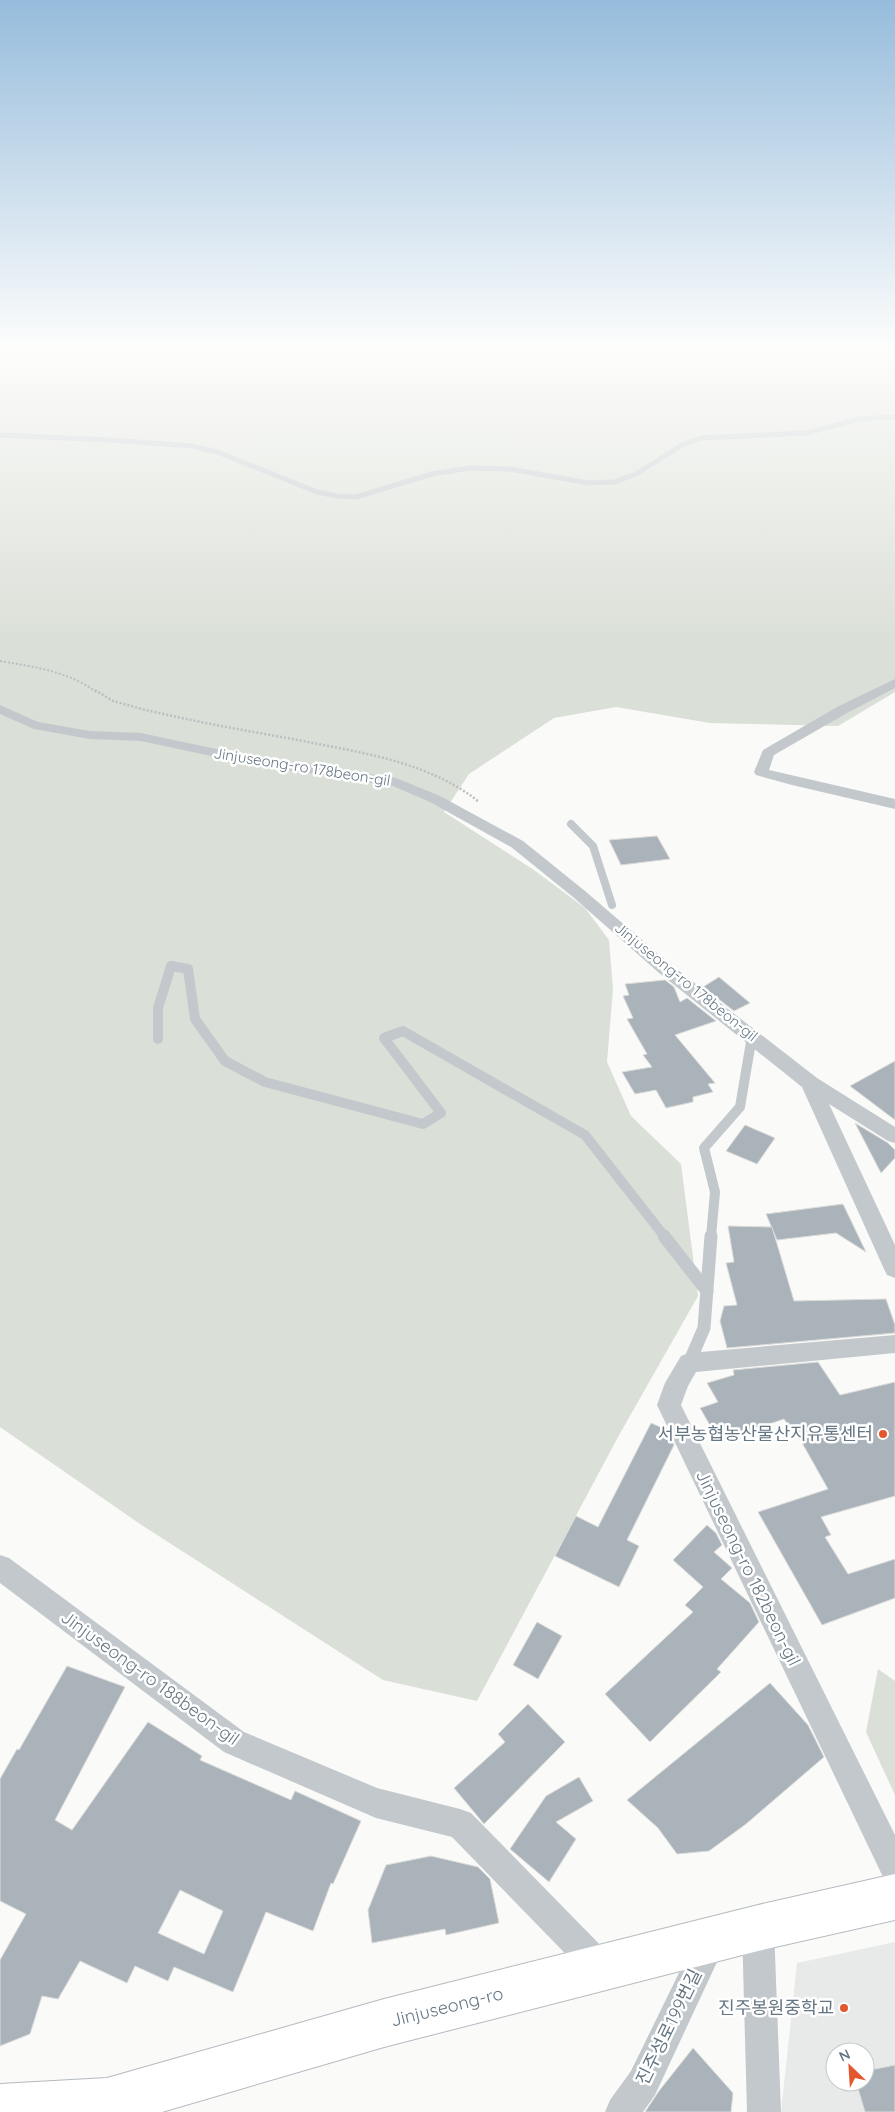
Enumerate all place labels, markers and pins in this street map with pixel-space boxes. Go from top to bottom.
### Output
place label: 서부농협농산물산지유통센터 [658,1422,873,1445]
marker: 서부농협농산물산지유통센터 [877,1428,889,1440]
place label: 진주봉원중학교 [718,1996,834,2019]
marker: 진주봉원중학교 [838,2002,850,2014]

